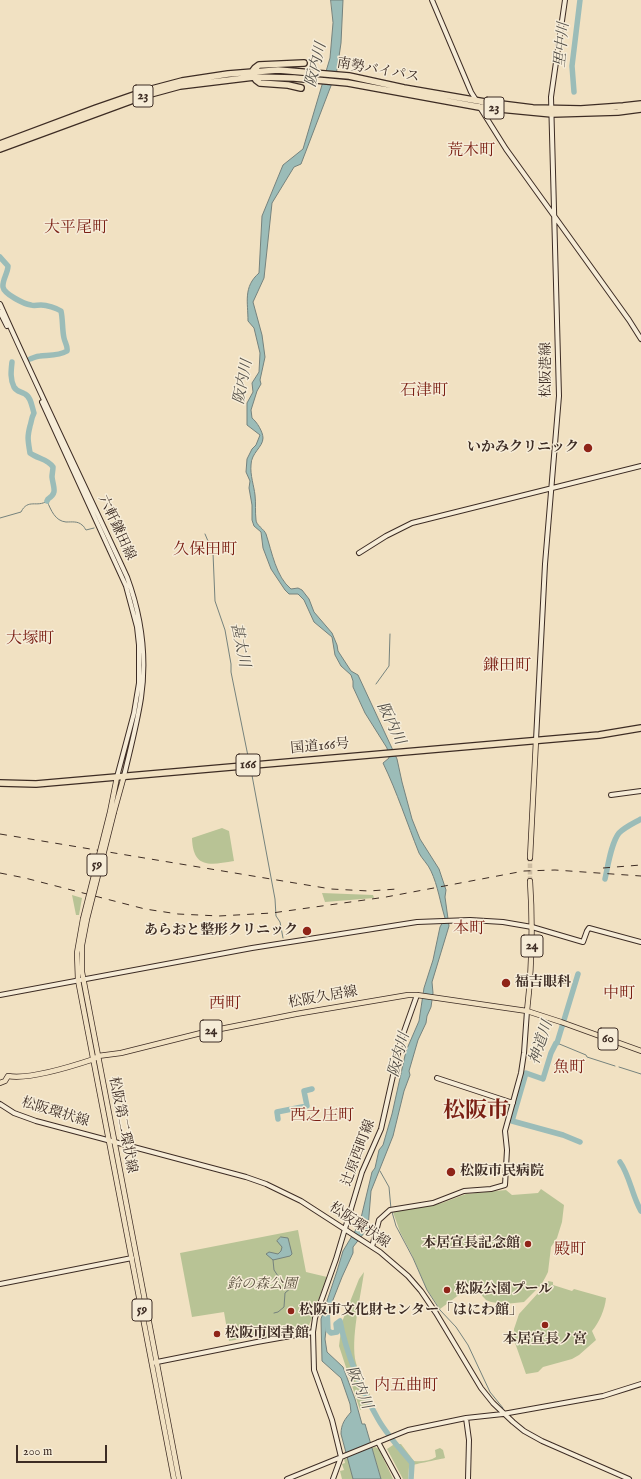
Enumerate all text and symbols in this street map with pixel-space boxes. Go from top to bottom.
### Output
water label: 里中川 [552,22,574,68]
water label: 阪内川 [303,41,331,89]
street label: 南勢バイパス [335,55,421,87]
road number: 23 [133,85,153,107]
road number: 23 [484,97,504,119]
district label: 荒木町 [447,142,495,162]
district label: 大平尾町 [44,219,108,239]
street label: 松阪港線 [539,342,555,398]
water label: 阪内川 [231,358,257,406]
district label: 石津町 [400,382,448,402]
place label: いかみクリニック [467,440,579,456]
marker: いかみクリニック [582,442,594,454]
street label: 六軒鎌田線 [94,493,138,563]
district label: 久保田町 [173,541,237,561]
water label: 甚太川 [226,621,252,669]
district label: 大塚町 [6,630,54,650]
district label: 鎌田町 [483,657,531,677]
water label: 阪内川 [372,700,408,748]
street label: 国道166号 [290,736,350,758]
road number: 166 [236,754,260,776]
road number: 59 [87,854,107,876]
district label: 本町 [453,920,485,940]
place label: あらおと整形クリニック [144,923,298,939]
marker: あらおと整形クリニック [301,925,313,937]
road number: 24 [521,935,543,957]
place label: 福吉眼科 [515,975,571,991]
marker: 福吉眼科 [500,977,512,989]
street label: 松阪久居線 [287,984,359,1012]
district label: 中町 [603,985,635,1005]
district label: 西町 [209,995,241,1015]
water label: 神道川 [526,1019,558,1067]
road number: 24 [200,1020,222,1042]
road number: 60 [598,1028,618,1050]
water label: 阪内川 [385,1031,415,1079]
district label: 魚町 [553,1059,585,1079]
street label: 松阪第二環状線 [104,1075,140,1175]
street label: 松阪環状線 [19,1095,91,1131]
district label: 松阪市 [443,1099,509,1125]
district label: 西之庄町 [290,1107,354,1127]
street label: 辻原西町線 [339,1117,379,1189]
place label: 松阪市民病院 [460,1164,544,1180]
marker: 松阪市民病院 [445,1166,457,1178]
street label: 松阪環状線 [325,1199,393,1253]
place label: 本居宣長記念館 [422,1236,520,1252]
marker: 本居宣長記念館 [523,1239,533,1249]
district label: 殿町 [554,1241,586,1261]
park label: 鈴の森公園 [227,1277,297,1293]
place label: 松阪公園プール [455,1282,553,1298]
marker: 松阪公園プール [442,1285,452,1295]
road number: 59 [132,1299,152,1321]
place label: 松阪市文化財センター「はにわ館」 [299,1303,523,1319]
marker: 松阪市文化財センター「はにわ館」 [286,1306,296,1316]
marker: 本居宣長ノ宮 [540,1320,550,1330]
place label: 松阪市図書館 [225,1326,309,1342]
marker: 松阪市図書館 [212,1329,222,1339]
place label: 本居宣長ノ宮 [503,1332,587,1348]
water label: 阪内川 [341,1364,375,1412]
district label: 内五曲町 [374,1377,438,1397]
scale bar [18,1437,109,1463]
text: 200 m [23,1444,52,1459]

